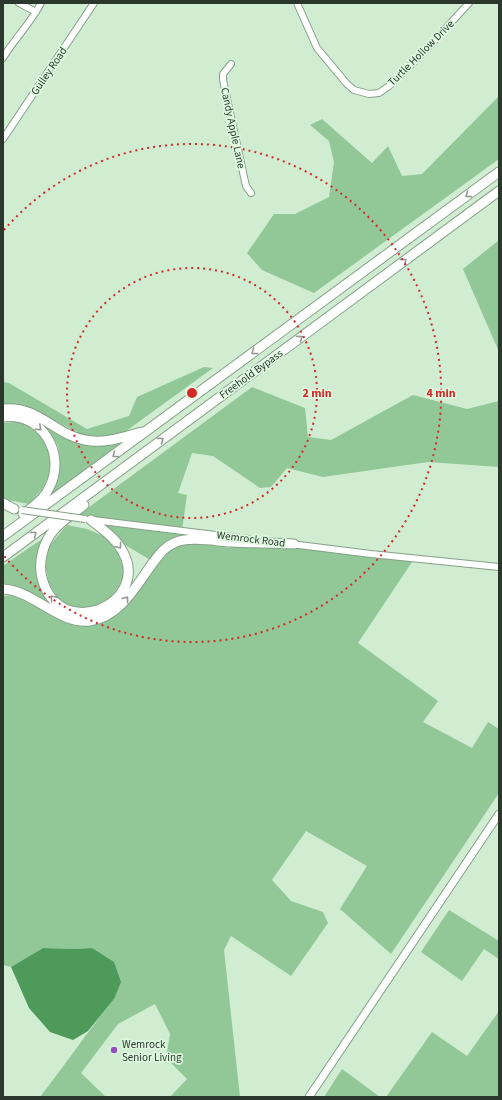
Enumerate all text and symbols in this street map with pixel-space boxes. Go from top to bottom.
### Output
street label: Turtle Hollow Drive [385,16,458,89]
street label: Gulley Road [27,44,71,98]
street label: Candy Apple Lane [217,86,249,170]
one-way arrow [465,191,472,198]
one-way arrow [400,259,407,266]
one-way arrow [295,336,302,343]
street label: Freehold Bypass [216,346,286,402]
one-way arrow [251,347,258,354]
text: 2 min [302,385,332,402]
text: 4 min [426,385,456,402]
centre of rings [185,386,199,400]
one-way arrow [34,423,42,430]
one-way arrow [157,438,164,445]
one-way arrow [112,450,119,457]
street label: Wemrock Road [216,527,286,551]
one-way arrow [30,532,37,539]
one-way arrow [114,542,121,549]
one-way arrow [50,595,57,603]
one-way arrow [121,597,128,604]
place label: Wemrock Senior Living [122,1037,182,1065]
marker: Wemrock Senior Living [109,1045,119,1055]

